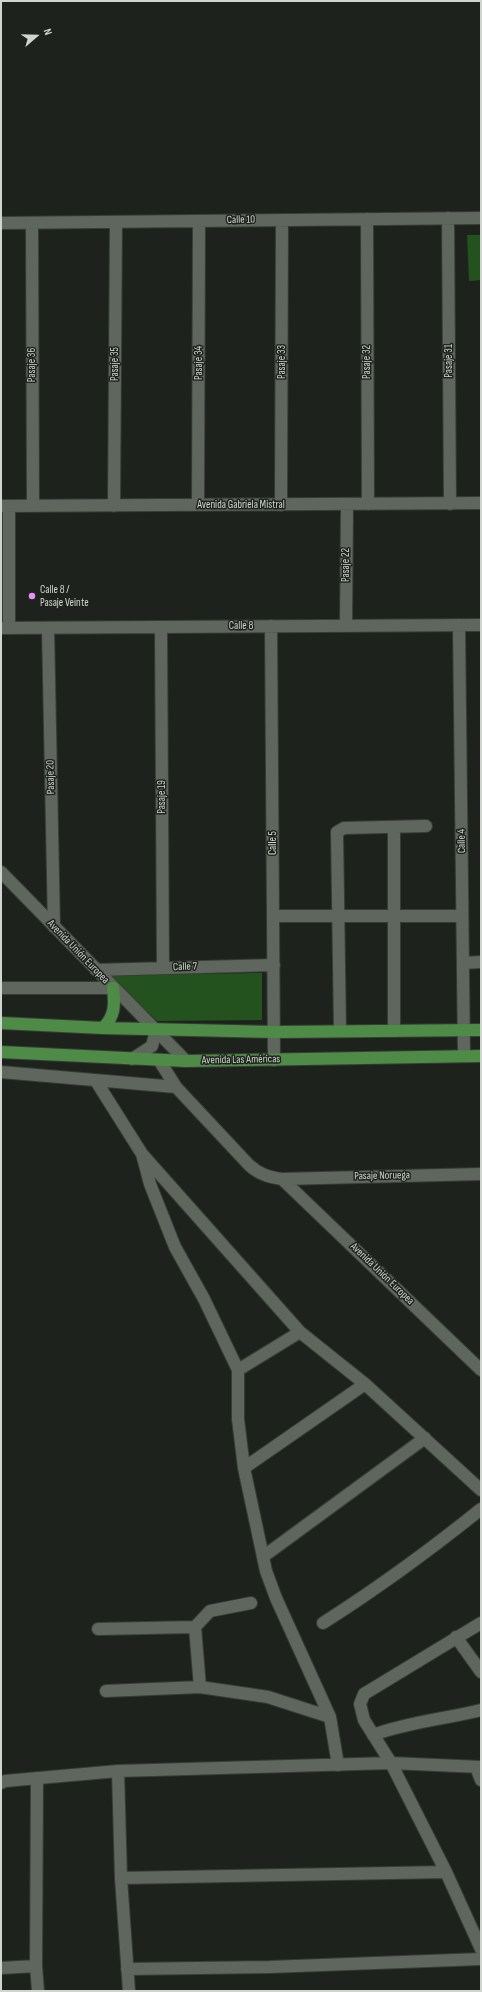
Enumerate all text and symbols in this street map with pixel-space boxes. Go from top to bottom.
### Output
north arrow [16,16,56,56]
text: N [41,27,55,37]
street label: Calle 10 [227,213,255,227]
street label: Pasaje 31 [442,344,456,378]
street label: Pasaje 33 [275,345,289,379]
street label: Pasaje 32 [360,345,374,379]
street label: Pasaje 34 [192,346,206,380]
street label: Pasaje 35 [108,347,122,381]
street label: Pasaje 36 [25,348,39,382]
street label: Avenida Gabriela Mistral [197,498,285,512]
street label: Pasaje 22 [339,548,353,582]
place label: Calle 8 / Pasaje Veinte [40,583,89,609]
marker: Calle 8 / Pasaje Veinte [27,591,37,601]
street label: Calle 8 [229,619,253,633]
street label: Pasaje 20 [44,760,58,794]
street label: Pasaje 19 [155,780,169,814]
street label: Calle 4 [455,829,469,853]
street label: Calle 5 [266,831,280,855]
street label: Avenida Unión Europea [44,917,112,987]
street label: Calle 7 [173,960,197,974]
street label: Avenida Las Américas [202,1053,280,1067]
street label: Pasaje Noruega [354,1169,410,1183]
street label: Avenida Unión Europea [347,1240,417,1308]

